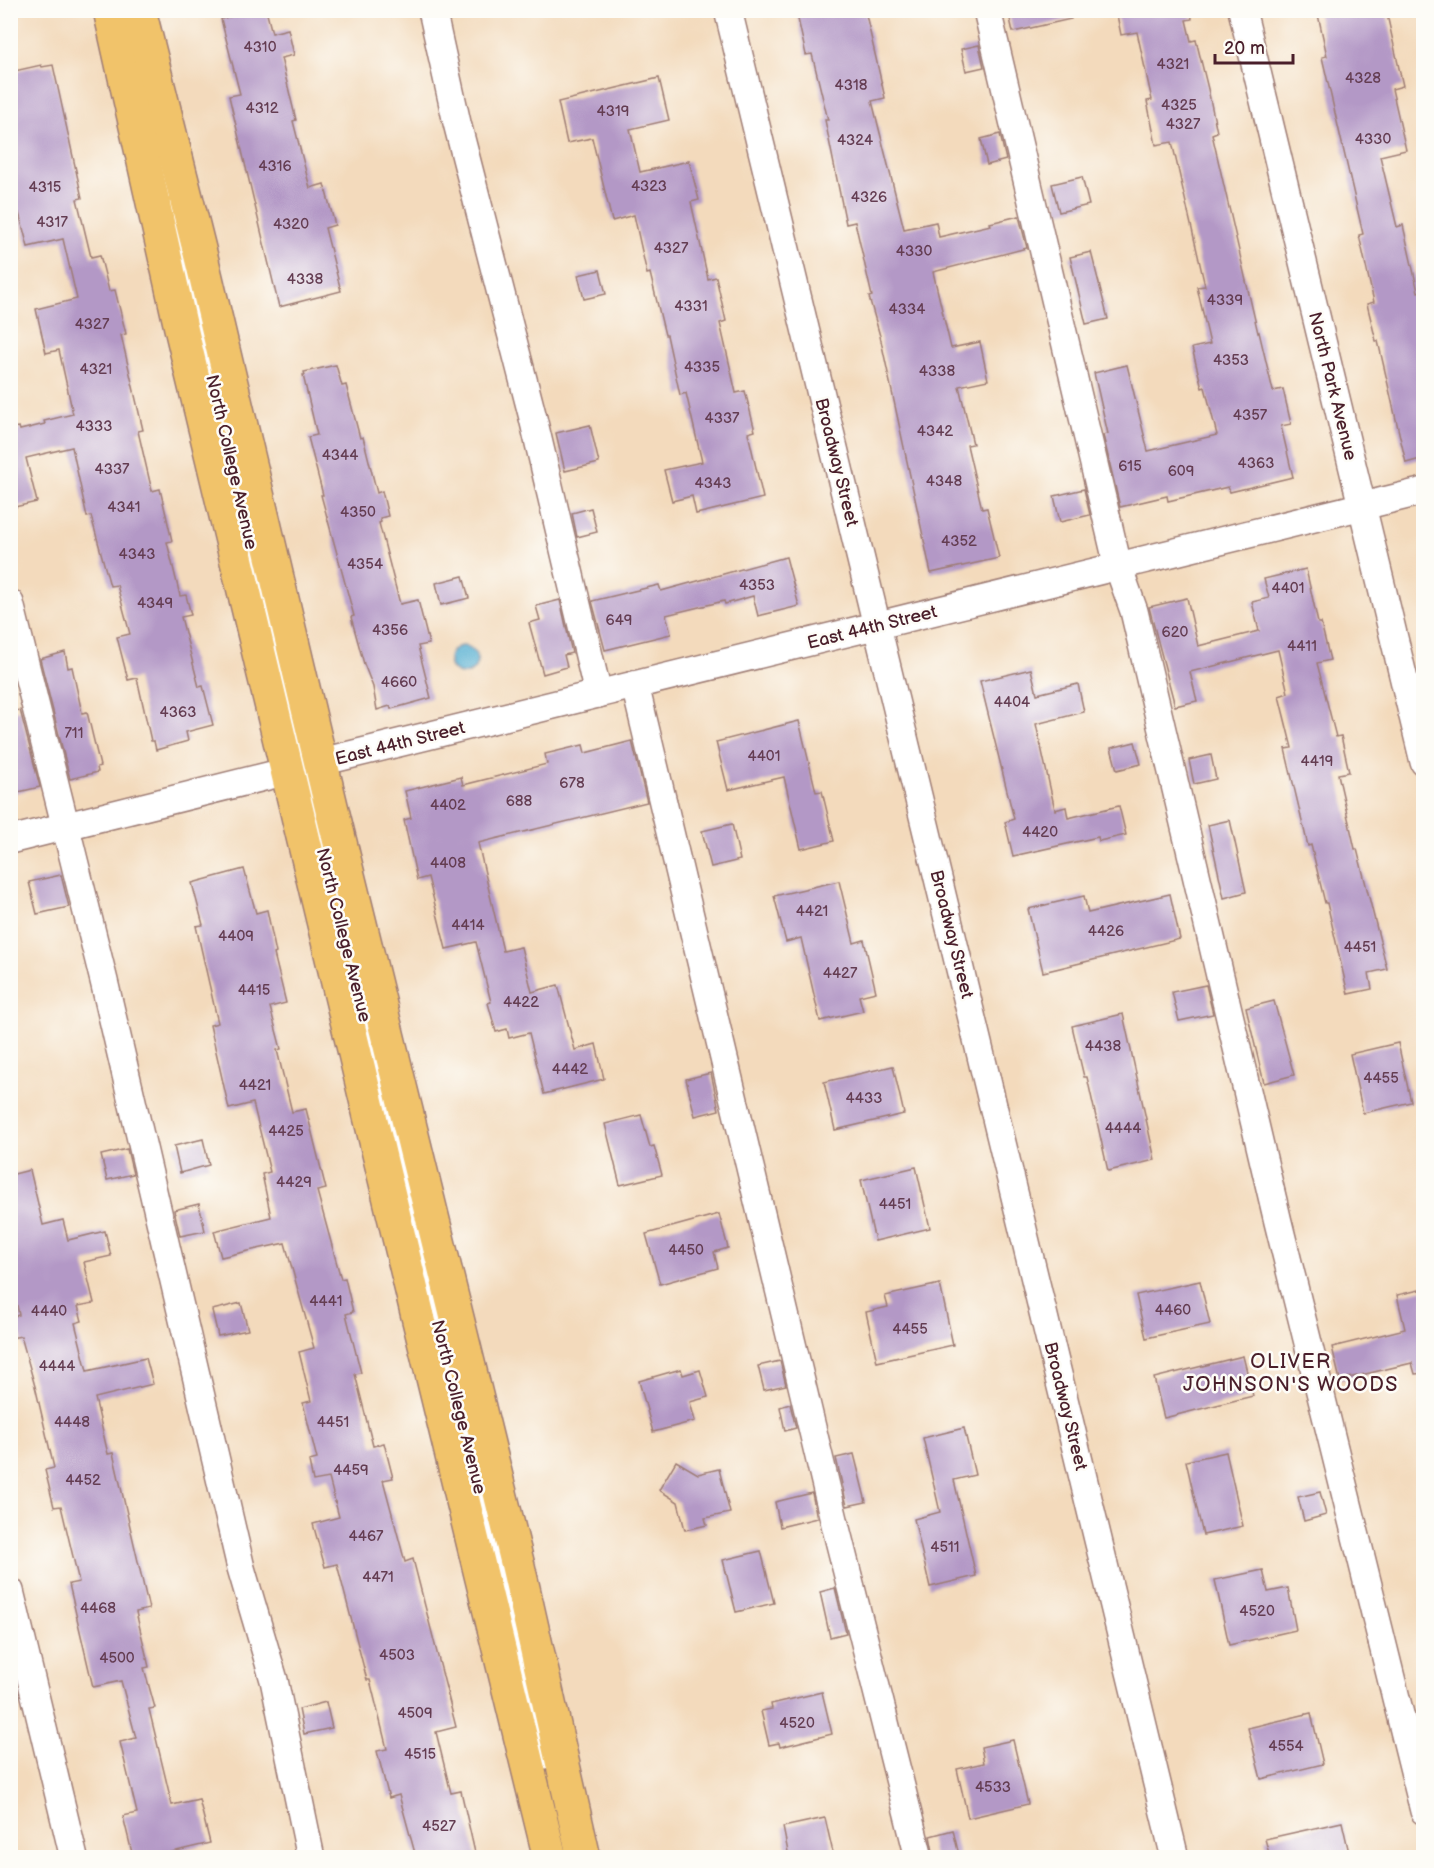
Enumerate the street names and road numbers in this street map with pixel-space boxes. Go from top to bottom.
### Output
street label: North Park Avenue [1304,310,1361,463]
street label: North College Avenue [201,373,262,552]
street label: Broadway Street [810,396,863,529]
street label: East 44th Street [805,601,940,654]
street label: East 44th Street [333,717,468,770]
street label: North College Avenue [312,846,375,1025]
street label: Broadway Street [925,868,978,1001]
street label: North College Avenue [427,1318,490,1497]
street label: Broadway Street [1039,1340,1092,1473]

